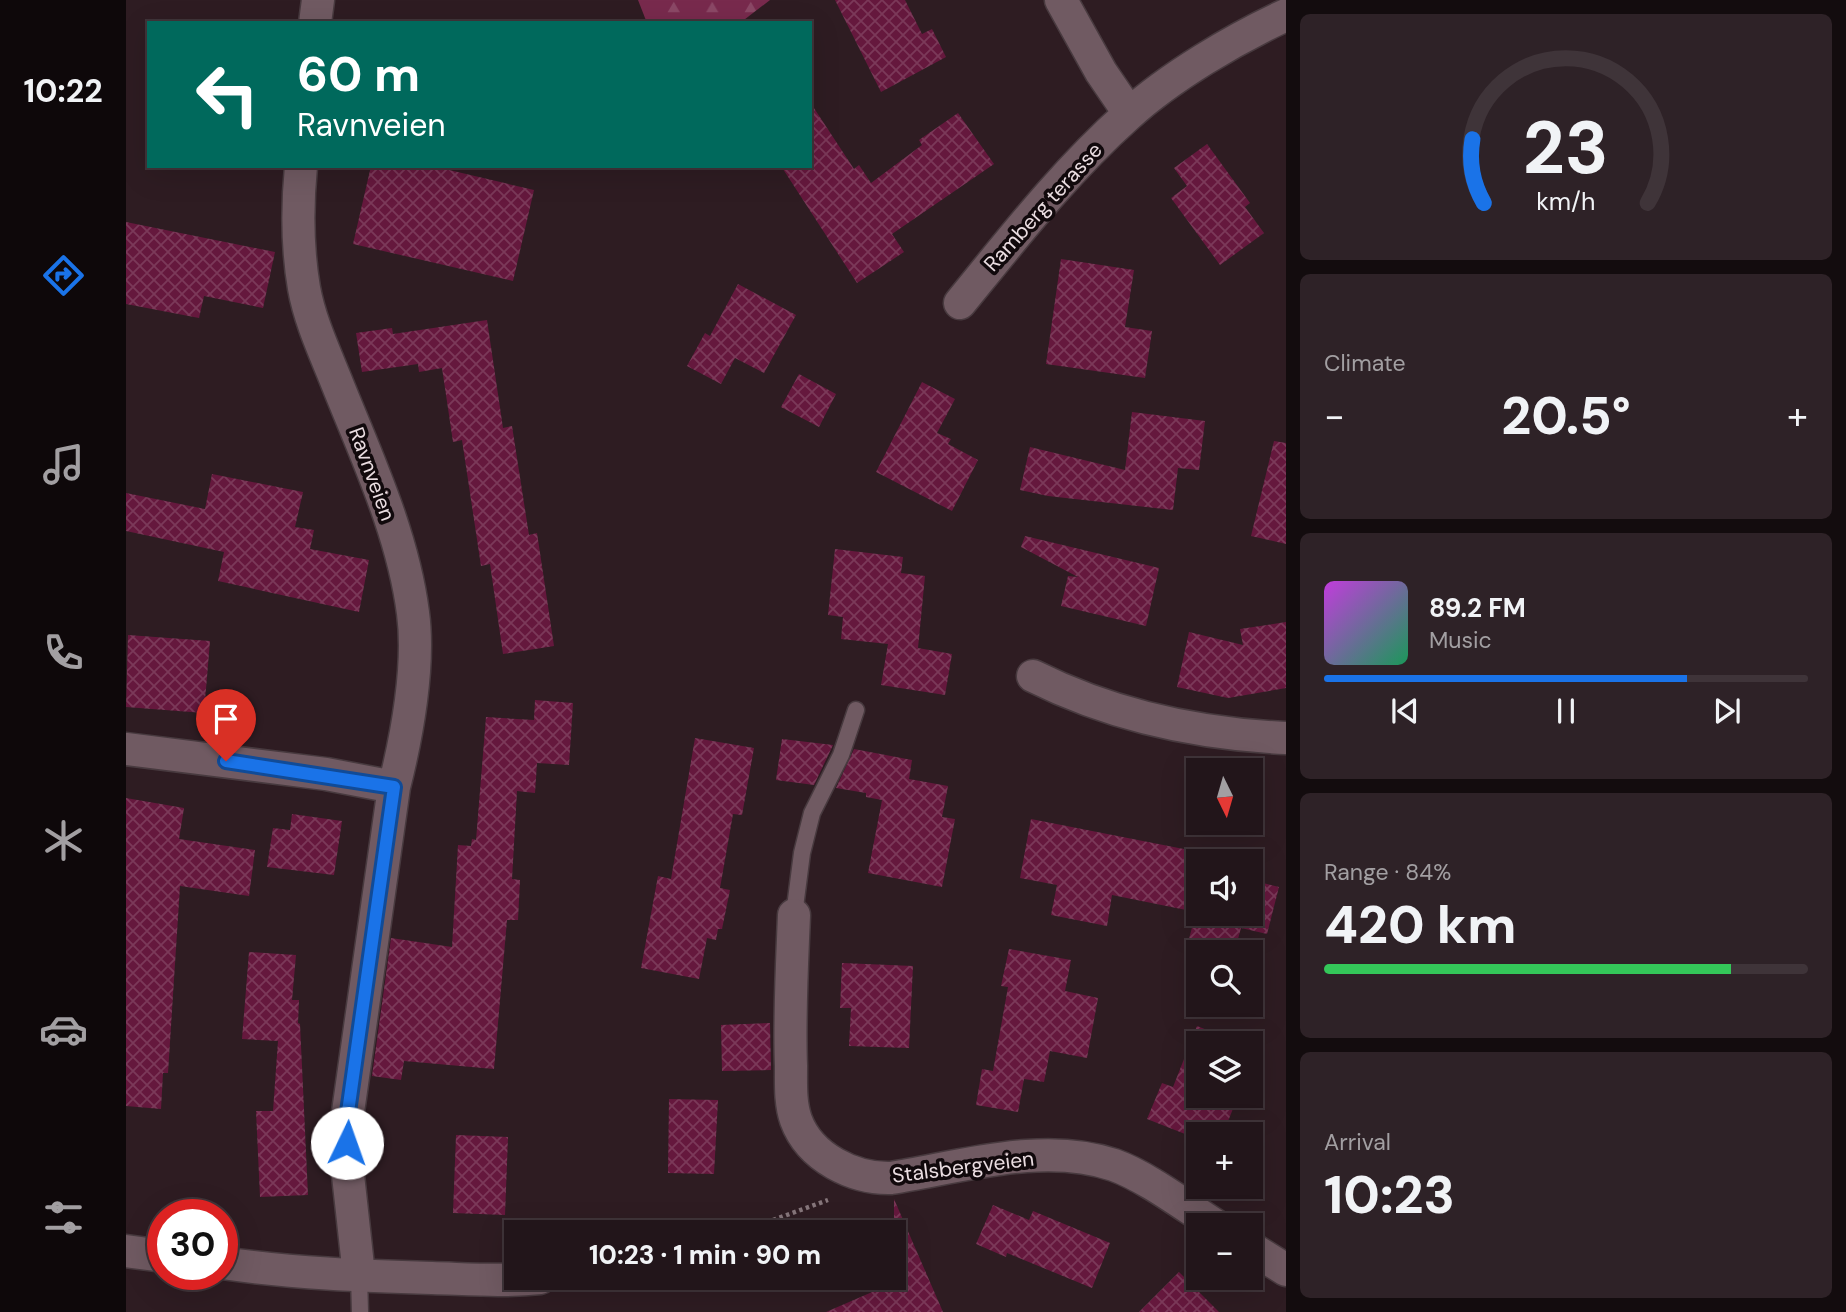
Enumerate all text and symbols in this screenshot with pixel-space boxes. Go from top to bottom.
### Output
text: 60 m [297,42,420,106]
icon: left [182,49,273,140]
text: 10:22 [23,70,103,112]
text: 23 [1523,101,1609,196]
text: Ravnveien [297,104,446,146]
street label: Ramberg terasse [978,137,1108,277]
text: km/h [1536,185,1596,218]
icon: directions [39,251,88,300]
text: Climate [1324,348,1406,378]
text: 20.5° [1501,382,1631,450]
text: − [1324,391,1345,441]
text: + [1787,391,1808,441]
street label: Ravnveien [342,423,402,525]
icon: music [39,440,88,489]
text: 89.2 FM [1429,591,1526,625]
text: Music [1429,625,1492,655]
icon: phone [39,628,88,677]
pin [196,689,256,761]
icon: previous [1386,692,1424,730]
icon: pause [1547,692,1585,730]
icon: next [1708,692,1746,730]
icon: arrive [207,700,245,738]
north arrow [1186,758,1264,835]
map controls [1186,758,1263,1290]
icon: climate [39,816,88,865]
button: sound [1186,849,1263,926]
text: Range · 84% [1324,857,1451,887]
text: 420 km [1324,891,1516,959]
button: search [1186,940,1263,1017]
icon: car [39,1005,88,1054]
button: layers [1186,1031,1263,1108]
position arrow [310,1106,384,1180]
button: + [1186,1122,1263,1199]
text: Arrival [1324,1127,1391,1157]
street label: Stalsbergveien [890,1144,1036,1190]
text: 10:23 [1324,1161,1455,1229]
icon: filters [39,1193,88,1242]
speed limit sign: 30 [147,1199,238,1290]
button: − [1186,1213,1263,1290]
text: 10:23 · 1 min · 90 m [589,1238,821,1272]

